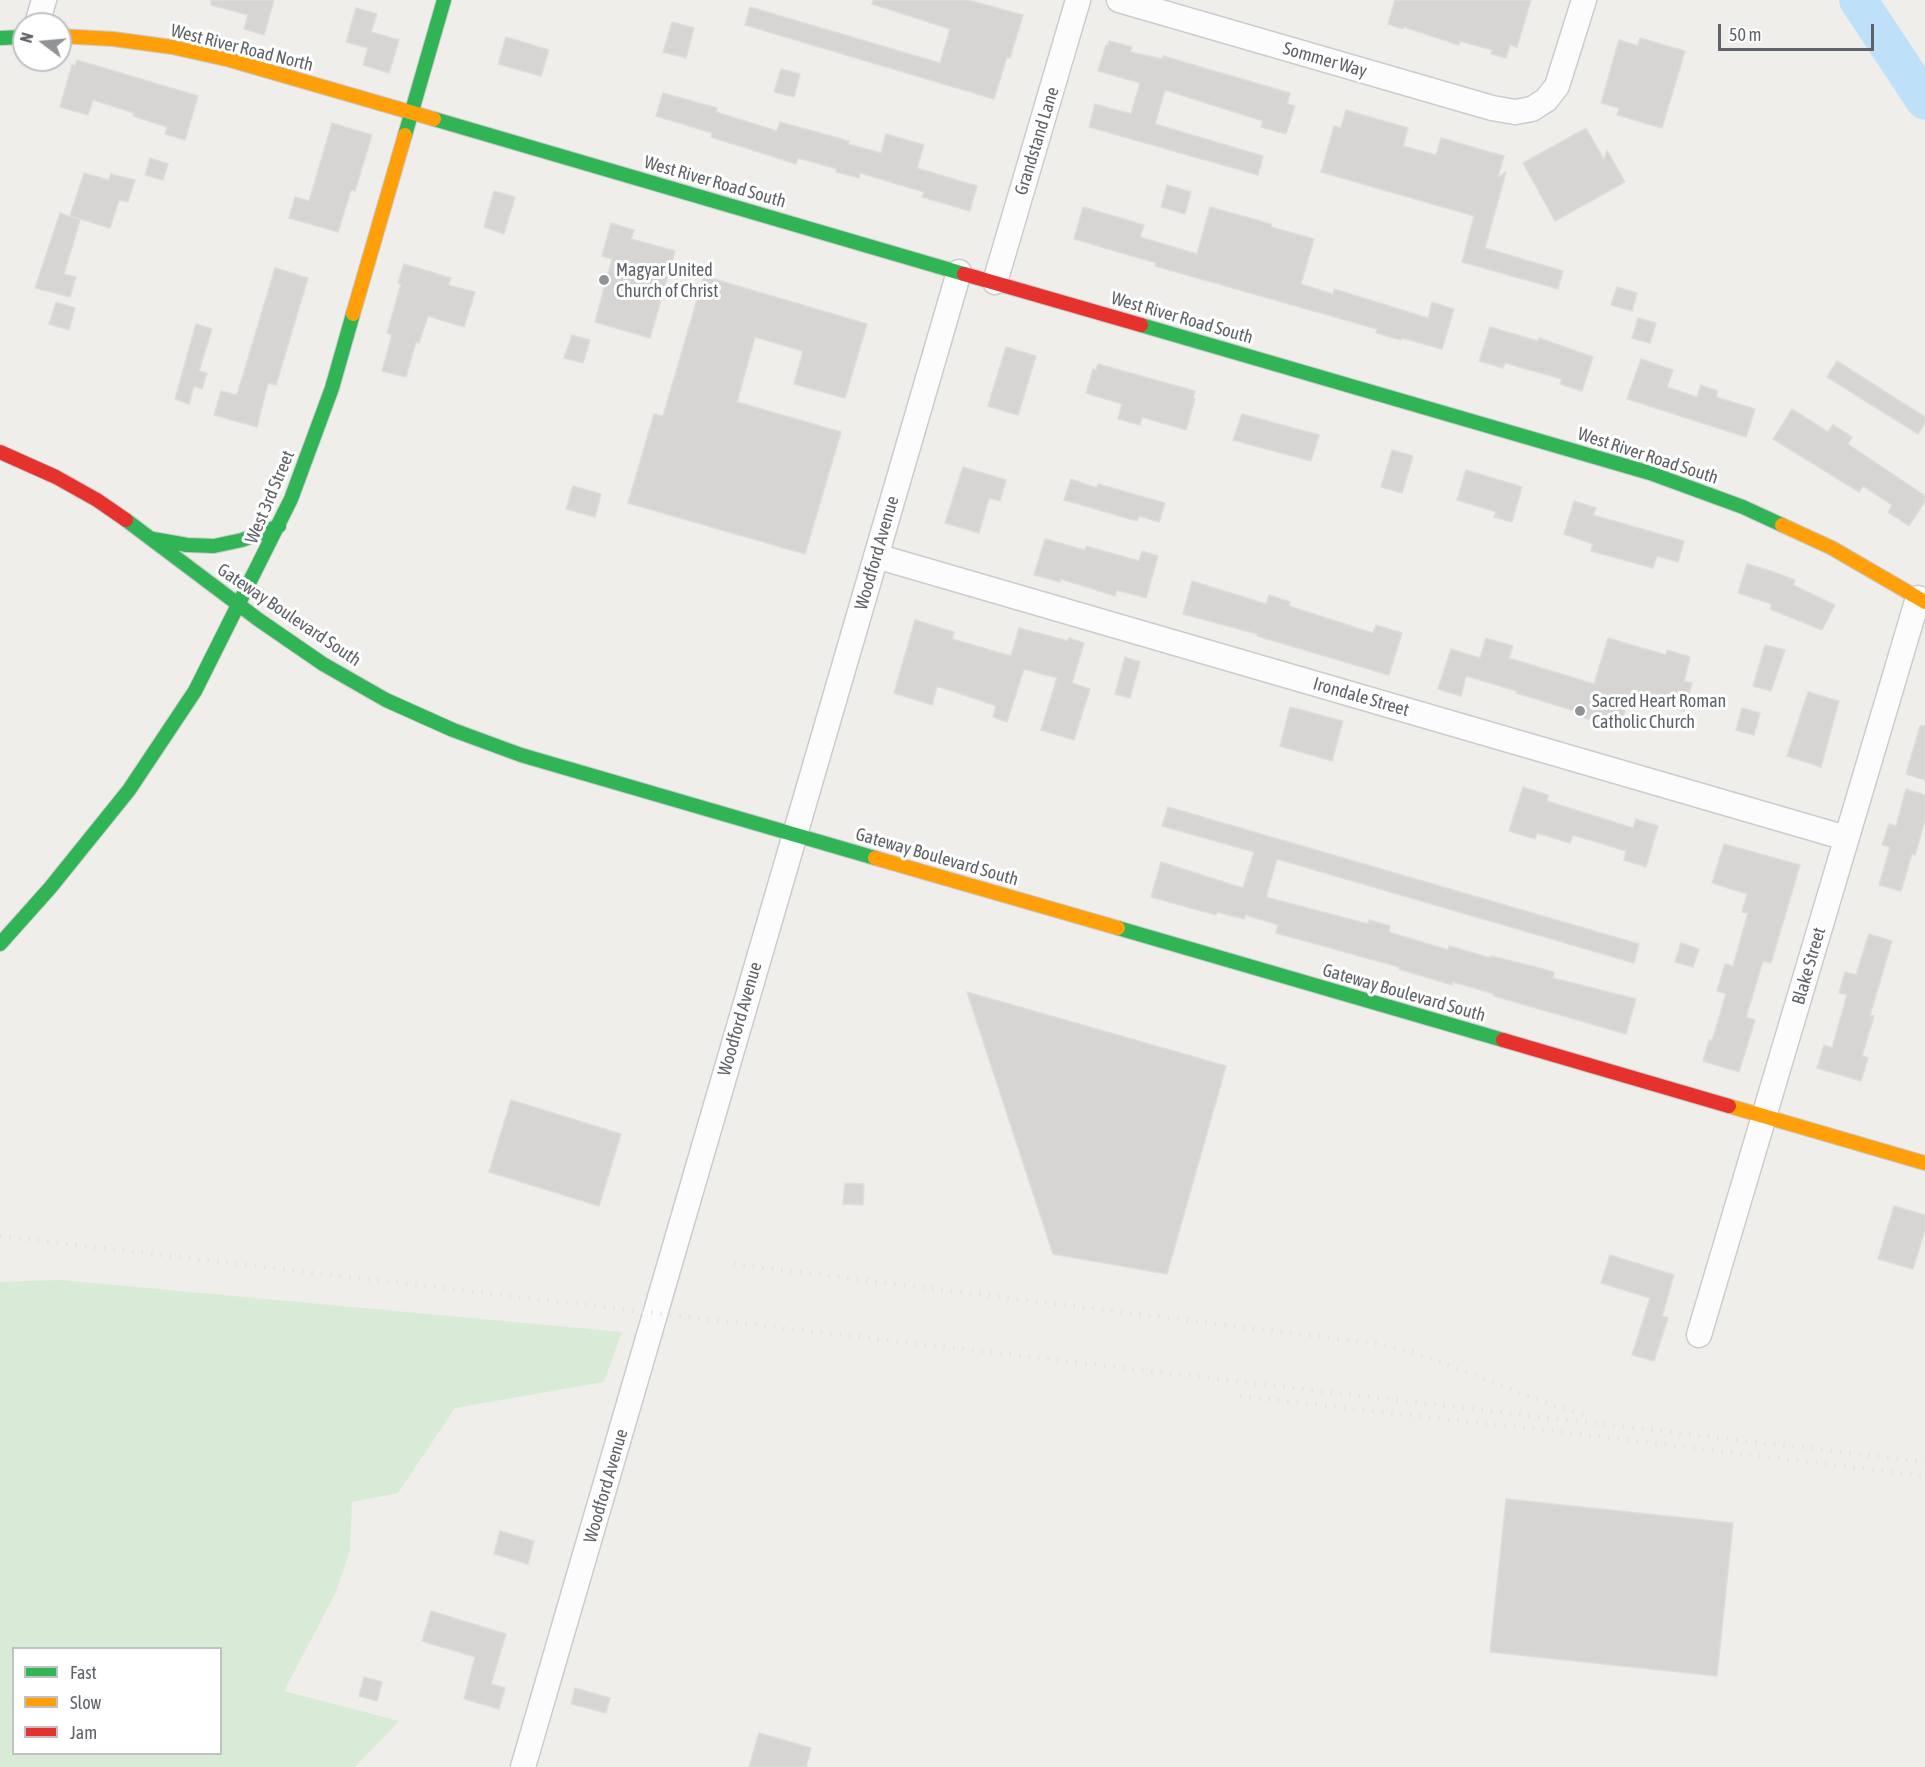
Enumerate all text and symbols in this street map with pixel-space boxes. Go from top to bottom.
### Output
north arrow [12,12,72,72]
scale bar [1721,12,1877,50]
street label: West River Road North [169,20,315,76]
text: 50 m [1729,24,1761,45]
text: N [17,31,37,45]
street label: Sommer Way [1281,38,1369,82]
street label: Grandstand Lane [1010,84,1064,198]
street label: West River Road South [642,151,788,213]
place label: Magyar United Church of Christ [616,259,718,302]
marker: Magyar United Church of Christ [597,273,611,287]
street label: West River Road South [1109,287,1255,349]
street label: West River Road South [1575,423,1721,489]
street label: West 3rd Street [241,447,299,547]
street label: Woodford Avenue [850,494,904,612]
street label: Gateway Boulevard South [213,559,365,671]
street label: Irondale Street [1311,673,1411,721]
place label: Sacred Heart Roman Catholic Church [1592,690,1726,732]
marker: Sacred Heart Roman Catholic Church [1573,704,1587,718]
street label: Gateway Boulevard South [853,823,1021,891]
street label: Blake Street [1788,925,1830,1007]
street label: Gateway Boulevard South [1320,959,1488,1027]
street label: Woodford Avenue [713,960,767,1078]
street label: Woodford Avenue [579,1427,633,1545]
legend [12,1647,222,1755]
text: Fast [70,1662,97,1683]
text: Slow [70,1692,101,1713]
text: Jam [70,1722,97,1743]

